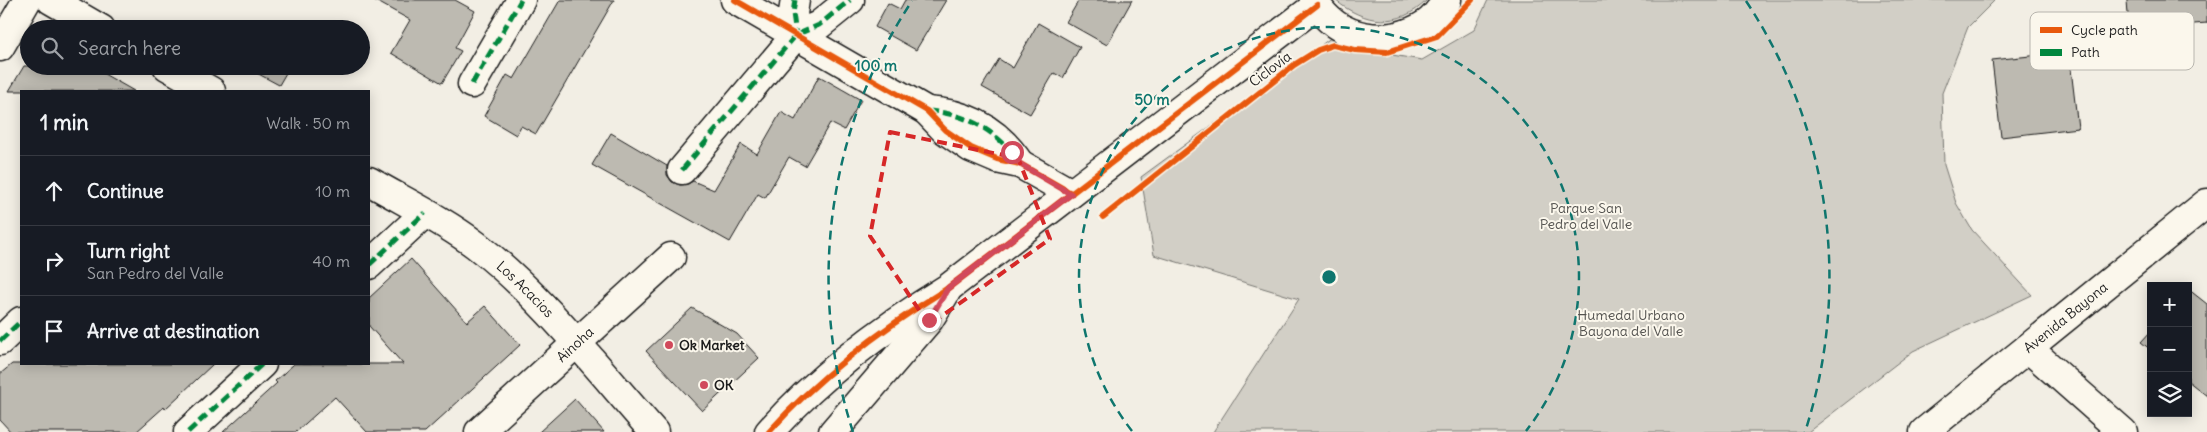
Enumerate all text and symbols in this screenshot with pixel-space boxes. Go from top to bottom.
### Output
legend [2030,12,2194,70]
search box [20,20,370,75]
text: Cycle path [2071,21,2138,39]
icon: search [38,34,66,62]
text: Search here [78,36,181,60]
text: Path [2071,43,2100,61]
street label: Ciclovía [1245,47,1295,91]
text: 100 m [855,56,897,75]
text: 50 m [1134,90,1170,109]
text: 1 min [40,109,89,136]
text: Walk · 50 m [266,113,350,133]
route start [1001,141,1024,164]
icon: ahead [40,177,68,205]
text: Continue [87,179,164,203]
text: 10 m [315,181,350,201]
park label: Parque San Pedro del Valle [1540,199,1632,233]
text: Turn right [87,239,170,263]
icon: right [40,247,68,275]
text: 40 m [312,251,350,271]
street label: Los Acacios [493,257,558,321]
text: San Pedro del Valle [87,263,224,283]
centre of rings [1320,268,1338,286]
street label: Avenida Bayona [2020,278,2111,357]
map controls [2147,282,2192,417]
button: + [2147,282,2192,327]
park label: Humedal Urbano Bayona del Valle [1577,306,1685,340]
route end [918,309,941,332]
icon: arrive [40,317,68,345]
text: Arrive at destination [87,319,260,343]
street label: Ainoha [553,323,597,366]
button: − [2147,327,2192,372]
place label: Ok Market [679,336,745,354]
marker: Ok Market [663,339,675,351]
button: layers [2147,372,2192,417]
place label: OK [714,376,734,394]
marker: OK [698,379,710,391]

